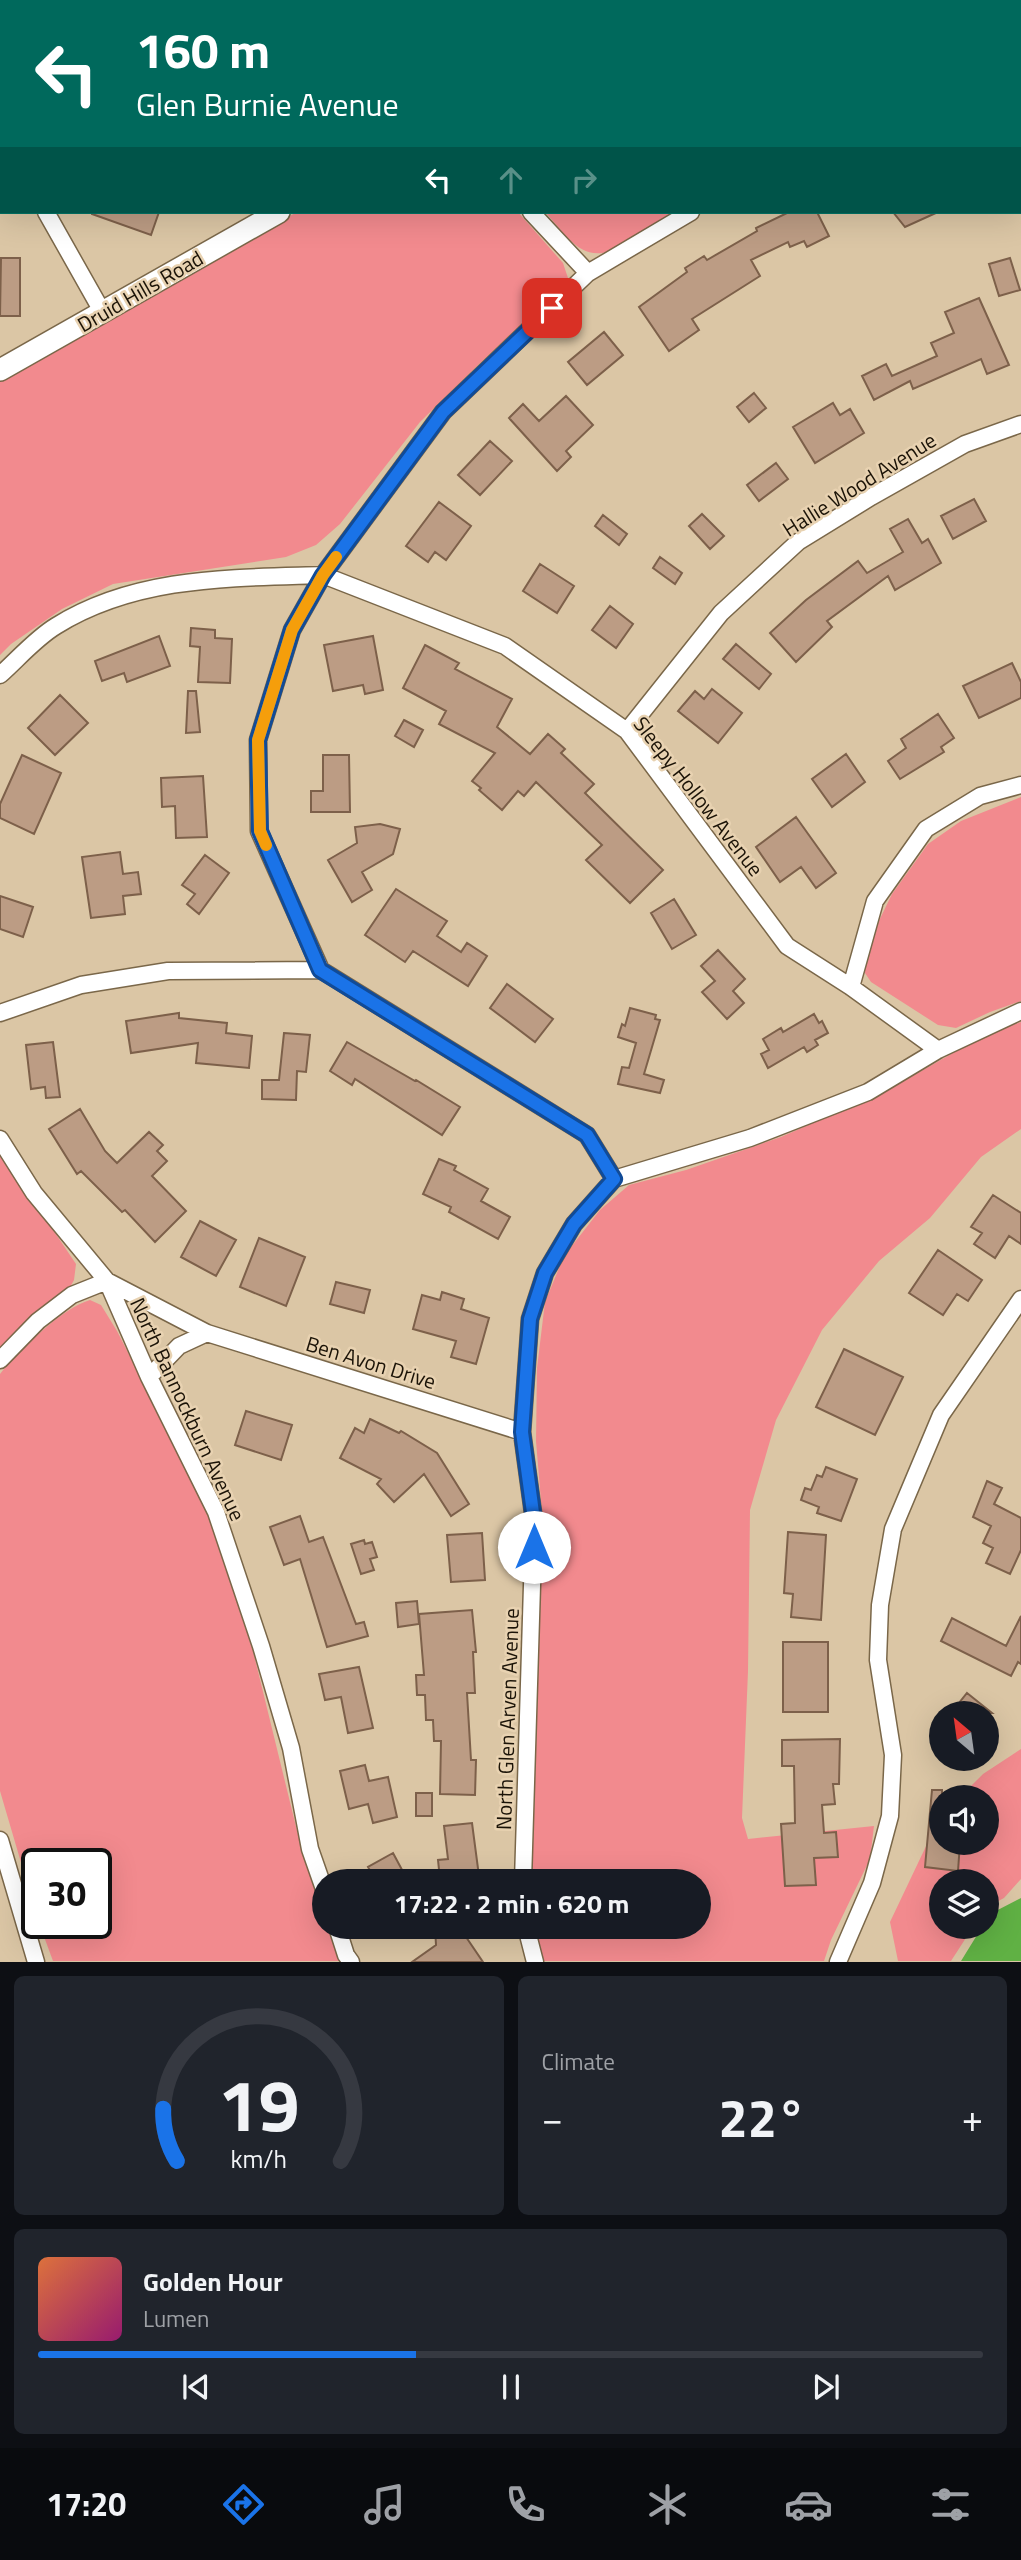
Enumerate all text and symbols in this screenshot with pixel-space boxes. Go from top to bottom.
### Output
text: 160 m [136,12,270,87]
icon: left [21,28,112,119]
text: Glen Burnie Avenue [136,80,399,128]
icon: left [419,161,457,199]
icon: ahead [492,161,530,199]
icon: right [565,161,603,199]
street label: Druid Hills Road [71,242,209,340]
pin [522,278,582,338]
icon: arrive [533,289,571,327]
street label: Hallie Wood Avenue [776,424,942,544]
street label: Sleepy Hollow Avenue [626,709,772,883]
street label: North Bannockburn Avenue [122,1292,254,1526]
street label: Ben Avon Drive [302,1327,440,1397]
position arrow [497,1510,571,1584]
street label: North Glen Arven Avenue [487,1608,527,1830]
north arrow [929,1701,999,1771]
map controls [929,1701,999,1939]
button: sound [929,1785,999,1855]
speed limit sign: 30 [21,1848,112,1939]
button: layers [929,1869,999,1939]
text: 17:22 · 2 min · 620 m [394,1884,629,1923]
text: Climate [542,2044,615,2079]
text: 19 [218,2050,300,2160]
text: 22° [719,2078,806,2157]
text: − [542,2089,563,2147]
text: + [962,2089,983,2147]
text: km/h [230,2140,287,2178]
text: Golden Hour [143,2262,283,2301]
text: Lumen [143,2301,209,2336]
icon: previous [177,2368,215,2406]
icon: pause [492,2368,530,2406]
icon: next [807,2368,845,2406]
text: 17:20 [46,2480,126,2528]
icon: directions [219,2480,268,2529]
icon: music [360,2480,409,2529]
icon: phone [501,2480,550,2529]
icon: climate [643,2480,692,2529]
icon: car [784,2480,833,2529]
icon: filters [926,2480,975,2529]

